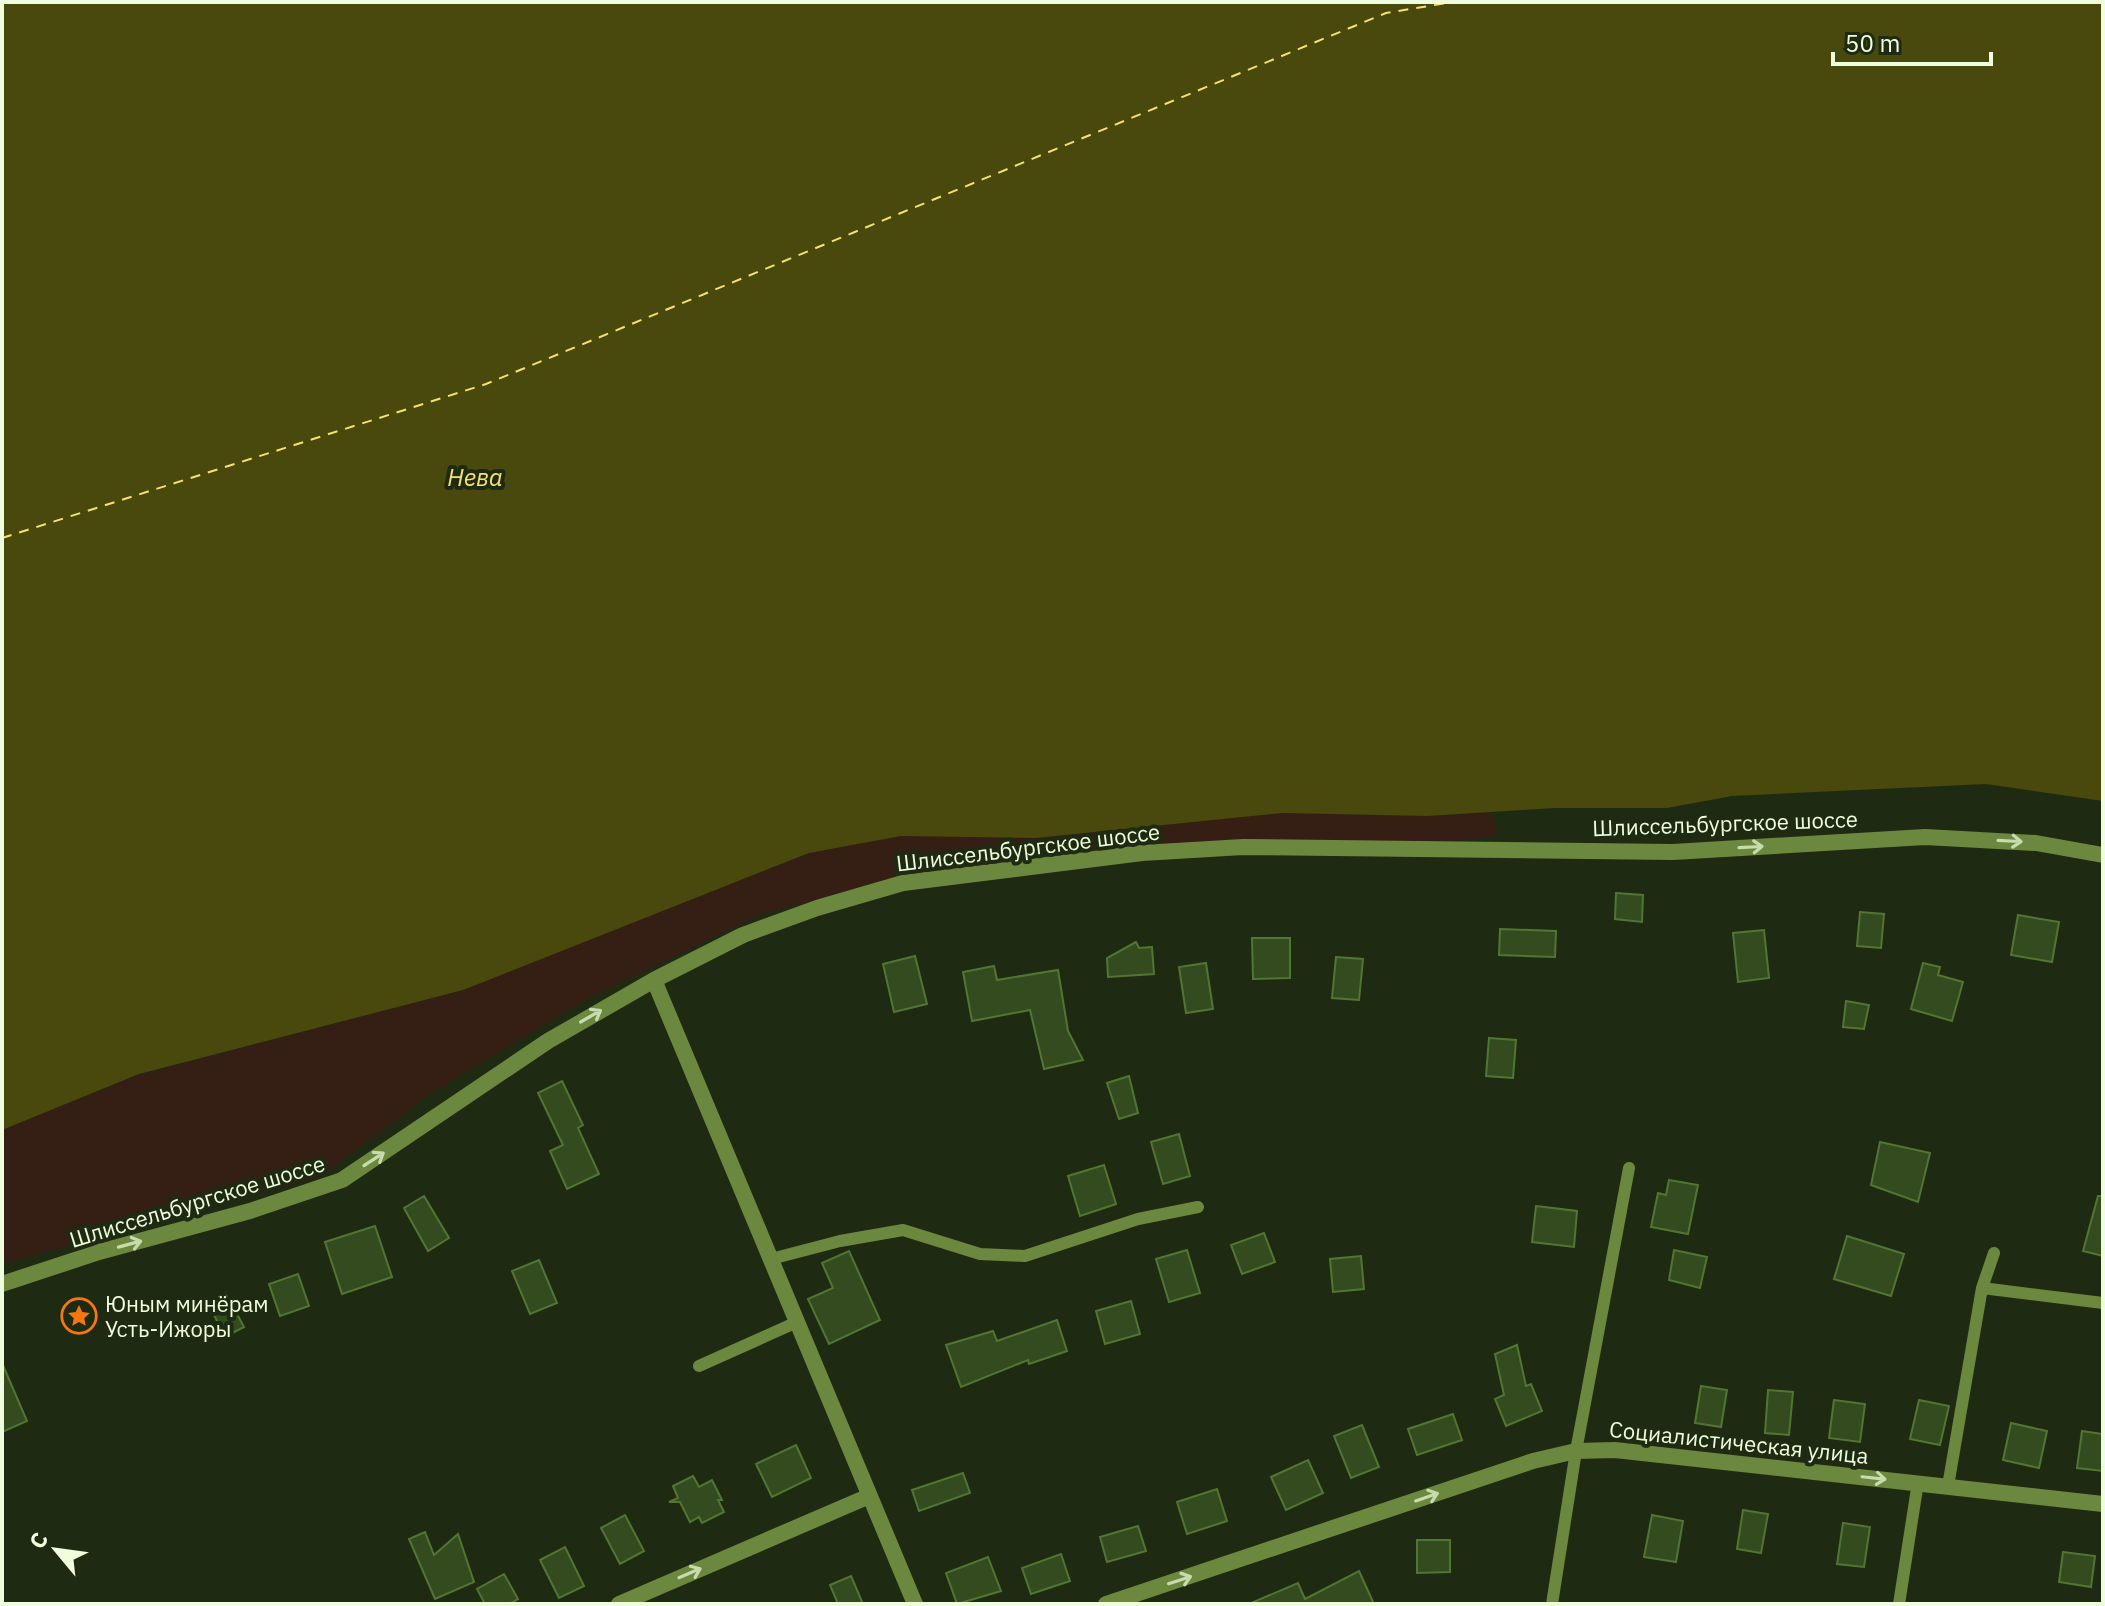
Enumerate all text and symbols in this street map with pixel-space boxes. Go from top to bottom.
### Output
scale bar [1833,16,1991,66]
text: 50 m [1845,27,1900,59]
water label: Нева [447,461,503,493]
street label: Шлиссельбургское шоссе [1592,804,1858,842]
street label: Шлиссельбургское шоссе [894,816,1162,878]
one-way arrow [1996,834,2023,849]
one-way arrow [1737,840,1764,855]
one-way arrow [579,1008,602,1024]
street label: Шлиссельбургское шоссе [66,1148,328,1254]
one-way arrow [362,1150,385,1166]
one-way arrow [116,1236,142,1251]
place label: Юным минёрам Усть-Ижоры [105,1289,269,1343]
place icon: Юным минёрам Усть-Ижоры [60,1297,98,1335]
street label: Социалистическая улица [1608,1414,1870,1470]
one-way arrow [1860,1470,1887,1485]
one-way arrow [1414,1489,1439,1504]
north arrow [16,1510,96,1590]
text: С [22,1527,54,1553]
one-way arrow [677,1565,702,1580]
one-way arrow [1168,1572,1193,1587]

